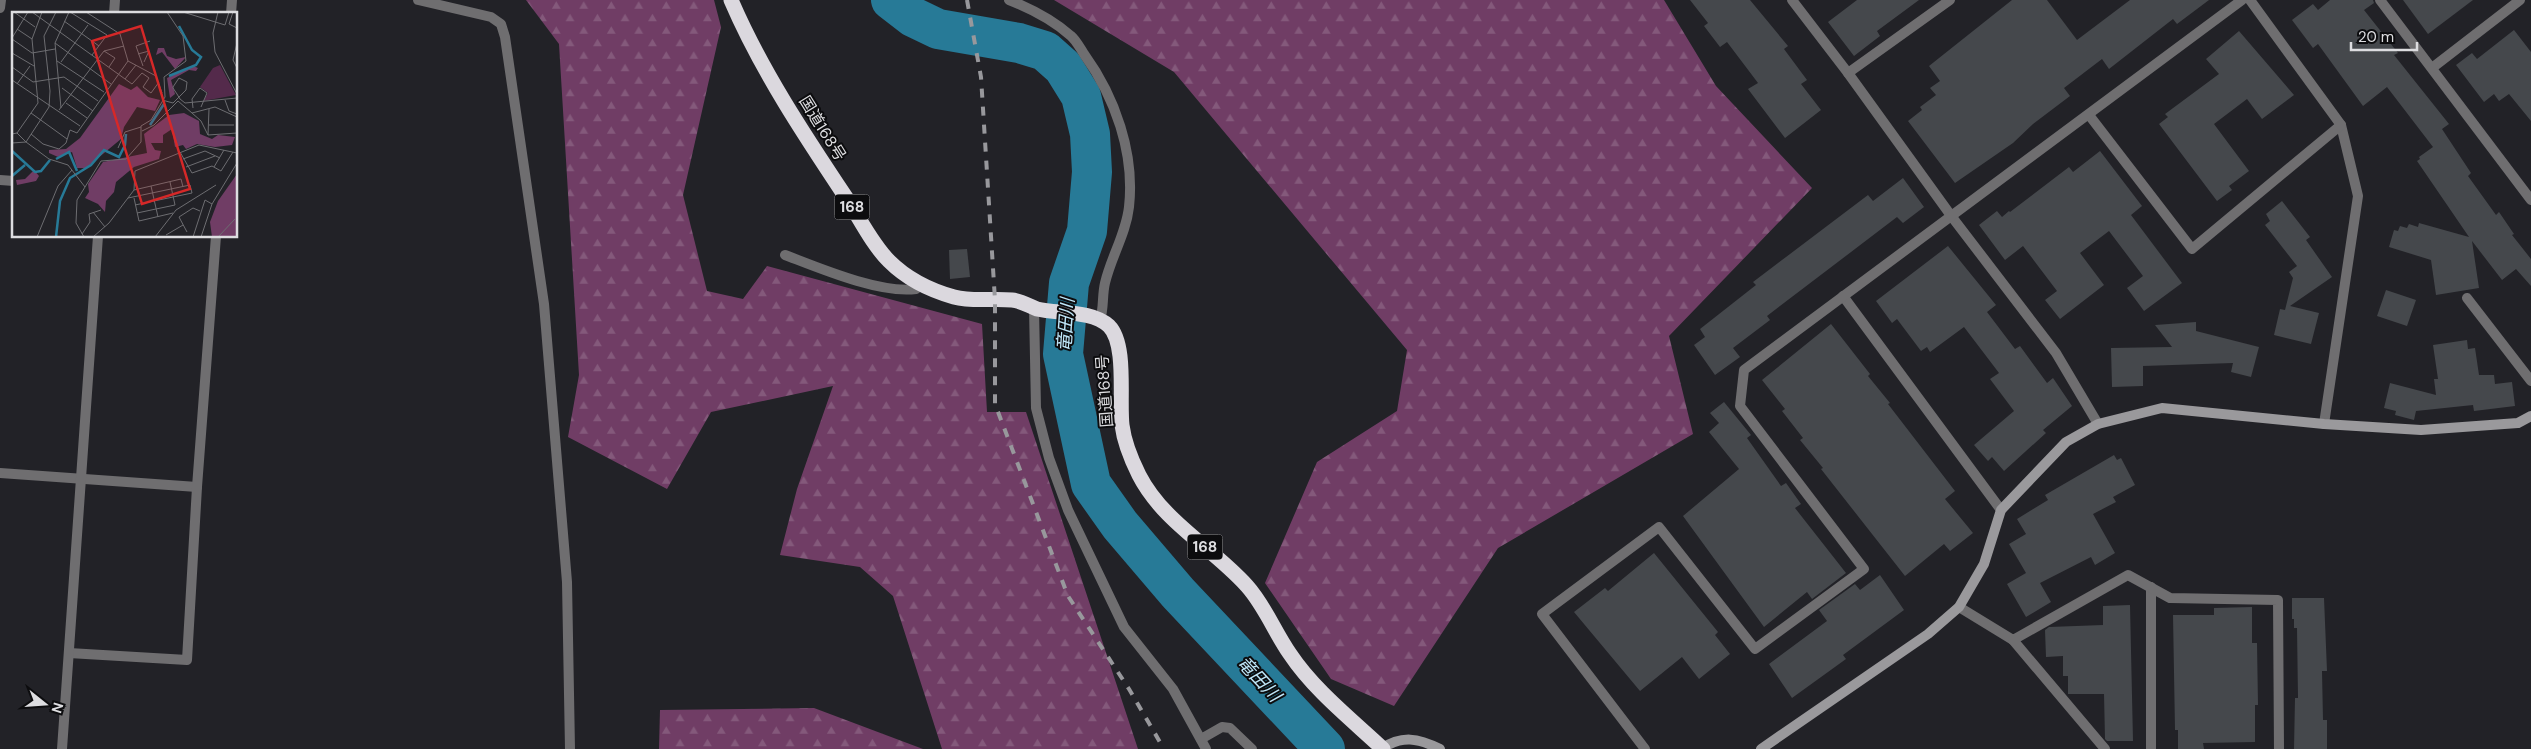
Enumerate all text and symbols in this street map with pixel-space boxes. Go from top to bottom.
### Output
inset map [12,12,238,238]
scale bar [2351,20,2417,52]
text: 20 m [2358,27,2394,47]
street label: 国道168号 [794,92,851,165]
road number: 168 [834,194,870,220]
water label: 竜田川 [1052,295,1080,353]
street label: 国道168号 [1091,354,1118,428]
road number: 168 [1188,534,1222,560]
water label: 竜田川 [1232,651,1288,708]
north arrow [20,679,70,729]
text: N [47,700,68,715]

